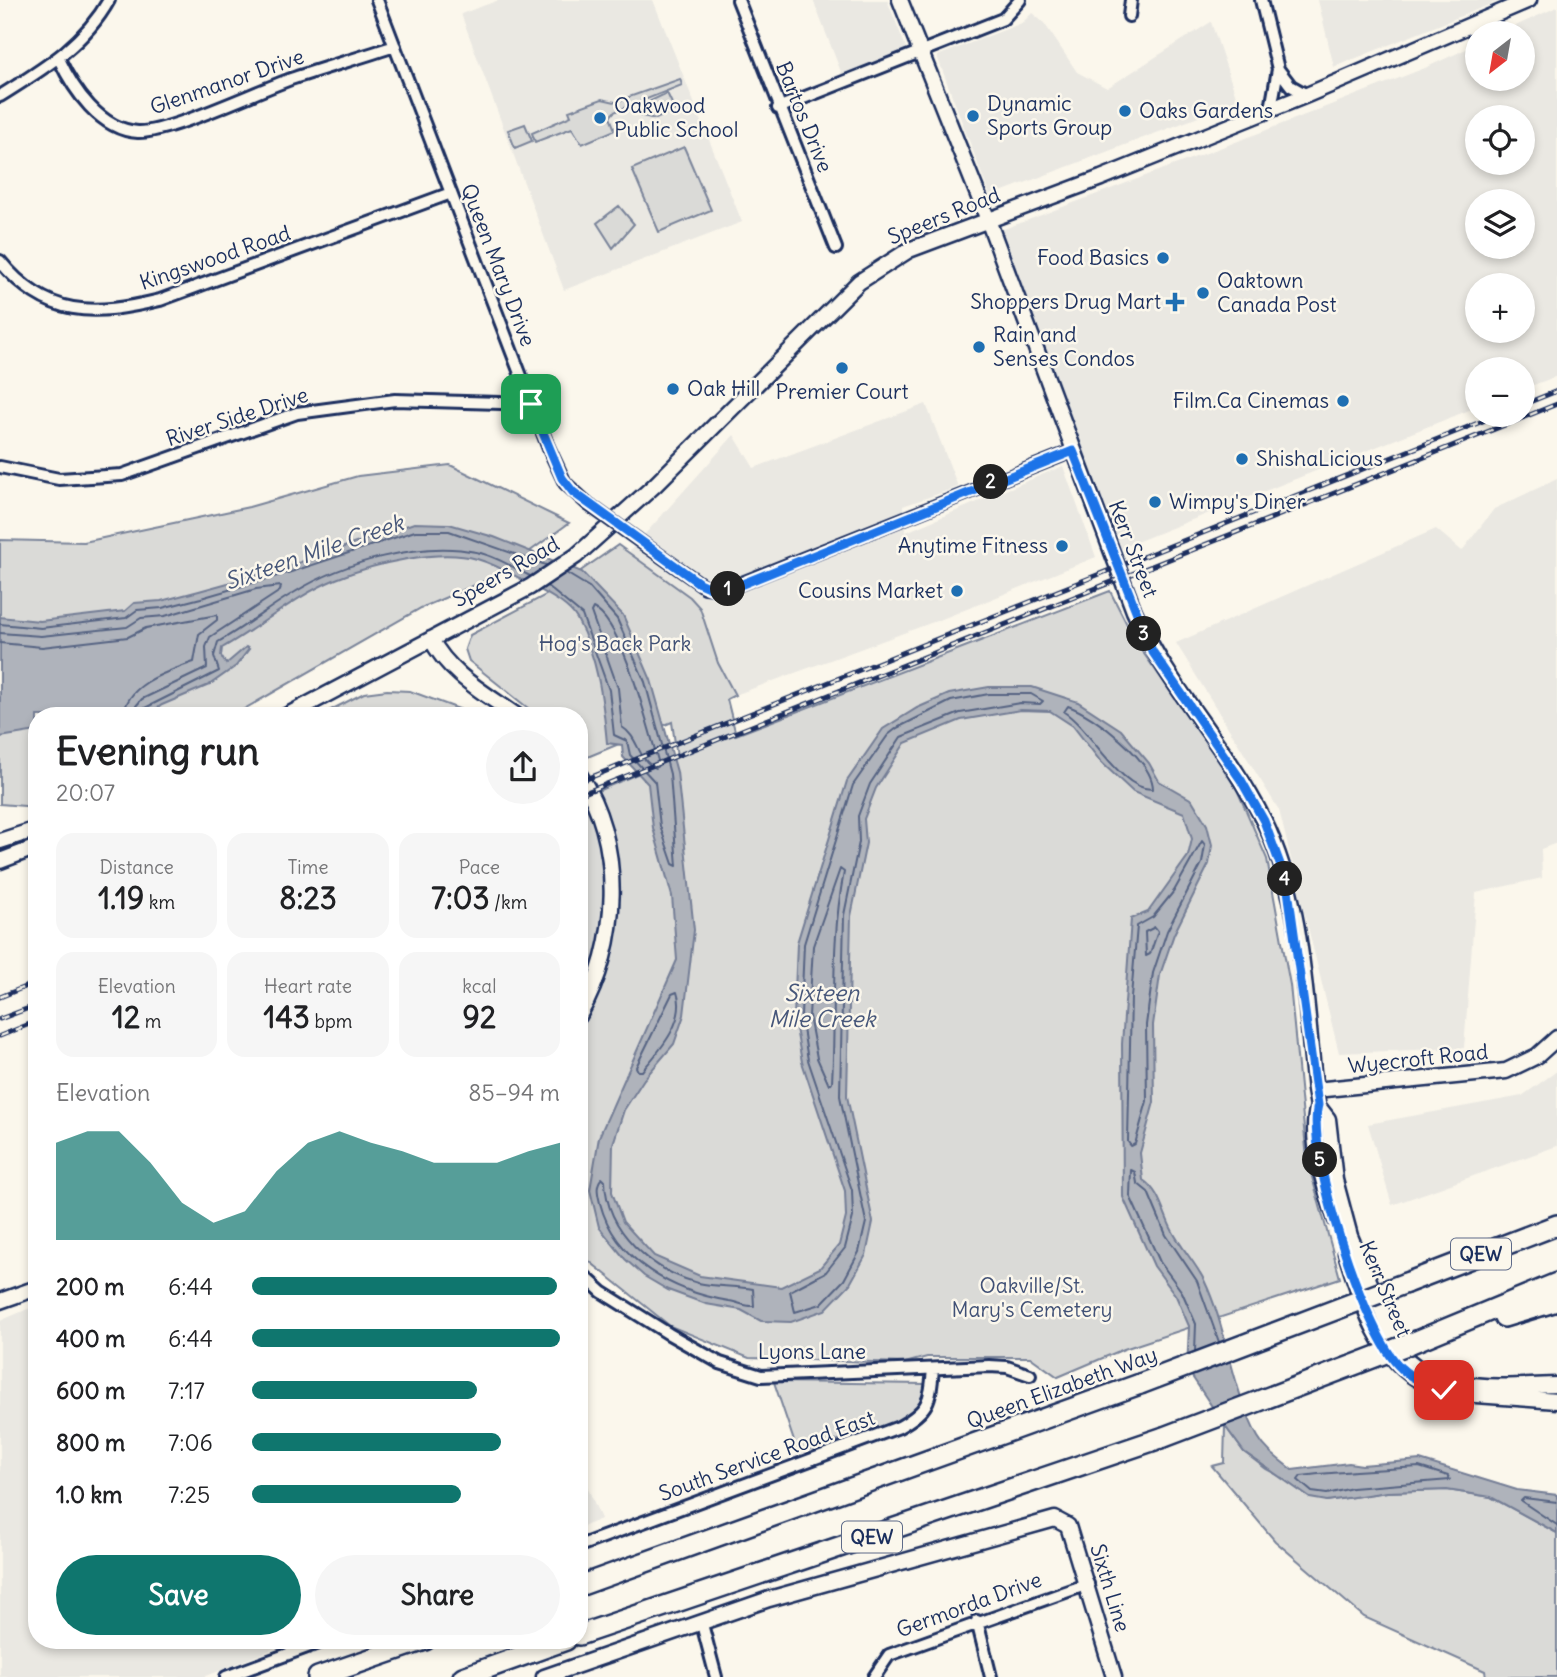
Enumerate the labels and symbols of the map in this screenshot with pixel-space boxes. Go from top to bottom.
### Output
north arrow [1465,21,1535,91]
street label: Glenmanor Drive [146,43,307,120]
street label: Bartos Drive [770,57,839,176]
place label: Dynamic Sports Group [987,90,1112,141]
place label: Oakwood Public School [614,92,738,143]
place label: Oaks Gardens [1139,97,1273,124]
marker: Oaks Gardens [1117,103,1133,119]
marker: Dynamic Sports Group [965,108,981,124]
marker: Oakwood Public School [592,110,608,126]
street label: Queen Mary Drive [455,180,542,350]
street label: Speers Road [884,181,1004,250]
street label: Kingswood Road [136,219,294,296]
place label: Food Basics [1037,244,1149,271]
marker: Food Basics [1155,250,1171,266]
place label: Oaktown Canada Post [1217,267,1337,318]
marker: Oaktown Canada Post [1195,285,1211,301]
place label: Shoppers Drug Mart [970,288,1161,315]
marker: Shoppers Drug Mart [1167,294,1183,310]
place label: Rain and Senses Condos [993,321,1135,372]
marker: Rain and Senses Condos [971,339,987,355]
marker: Premier Court [834,360,850,376]
pin [501,374,561,434]
place label: Oak Hill [687,375,760,402]
place label: Premier Court [775,378,909,405]
street label: River Side Drive [162,381,311,452]
marker: Oak Hill [665,381,681,397]
place label: Film.Ca Cinemas [1173,387,1329,414]
marker: Film.Ca Cinemas [1335,393,1351,409]
place label: ShishaLicious [1256,445,1383,472]
marker: ShishaLicious [1234,451,1250,467]
pin: 2 [974,464,1009,500]
place label: Wimpy's Diner [1169,488,1306,515]
marker: Wimpy's Diner [1147,494,1163,510]
street label: Kerr Street [1103,496,1164,601]
water label: Sixteen Mile Creek [221,507,408,596]
street label: Speers Road [448,530,564,613]
place label: Anytime Fitness [898,532,1048,559]
marker: Anytime Fitness [1054,538,1070,554]
pin: 1 [710,572,746,606]
place label: Cousins Market [798,577,943,604]
marker: Cousins Market [949,583,965,599]
pin: 3 [1126,616,1162,652]
park label: Hog's Back Park [539,630,691,657]
pin: 4 [1268,862,1302,896]
water label: Sixteen Mile Creek [769,978,877,1033]
street label: Wyecroft Road [1347,1038,1489,1079]
pin: 5 [1302,1142,1338,1178]
street label: Kerr Street [1353,1237,1418,1341]
road number: QEW [1451,1238,1511,1270]
park label: Oakville/St. Mary's Cemetery [952,1272,1112,1323]
street label: Lyons Lane [758,1338,866,1365]
street label: Queen Elizabeth Way [963,1341,1161,1435]
pin [1414,1360,1474,1420]
street label: South Service Road East [655,1404,879,1507]
road number: QEW [842,1522,902,1553]
street label: Sixth Line [1084,1541,1137,1635]
street label: Germorda Drive [893,1566,1045,1643]

